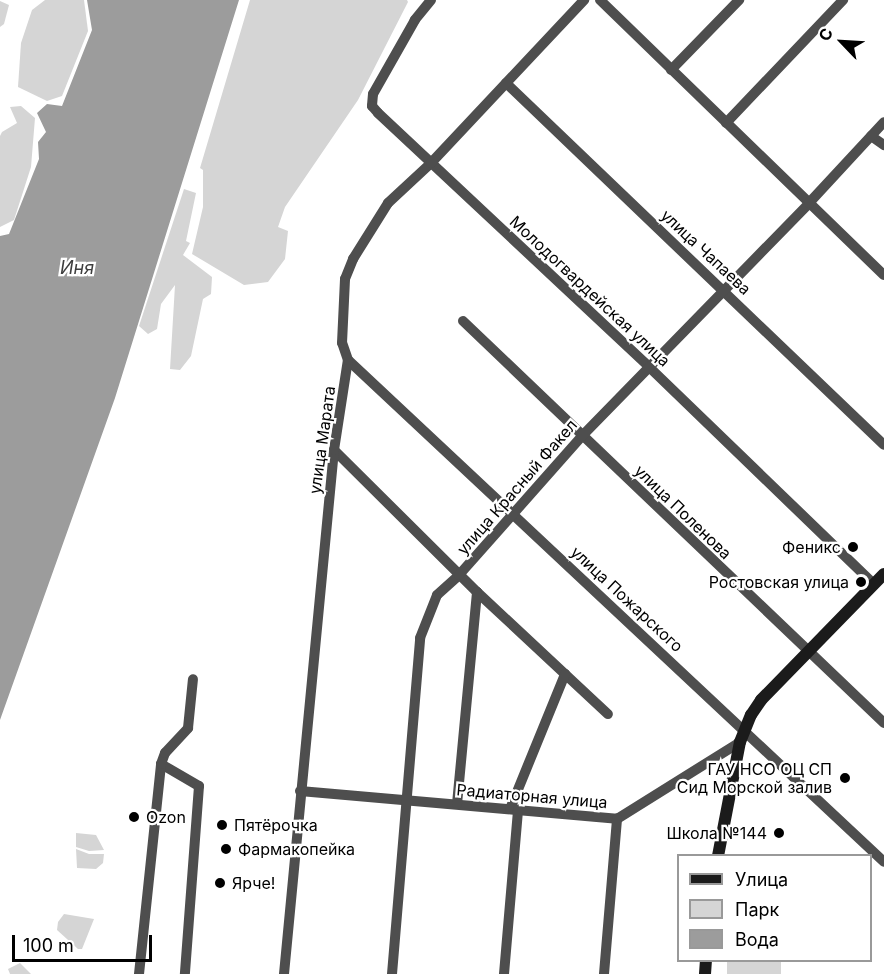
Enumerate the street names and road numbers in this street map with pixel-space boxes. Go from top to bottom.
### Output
street label: улица Чапаева [657,205,755,299]
street label: Молодогвардейская улица [506,212,674,370]
street label: улица Марата [305,385,339,495]
street label: улица Красный Факел [453,415,581,559]
street label: улица Поленова [631,461,735,563]
street label: улица Пожарского [567,542,687,656]
street label: Радиаторная улица [456,780,608,812]

